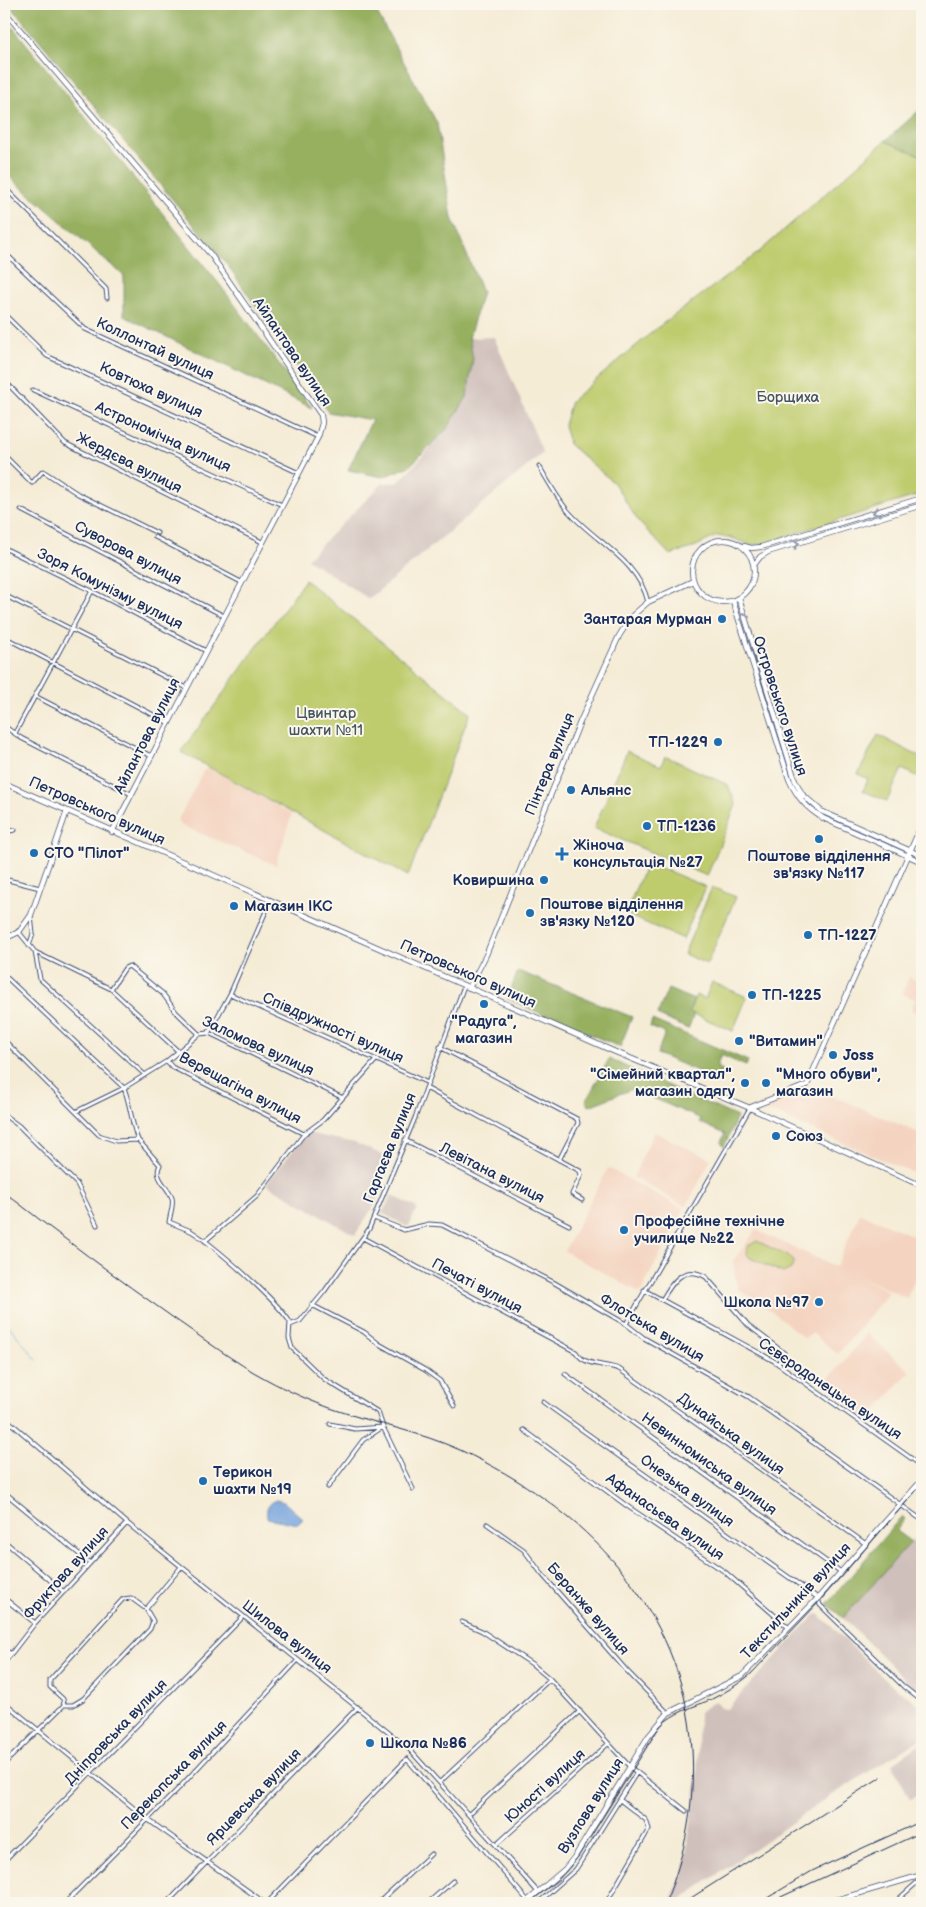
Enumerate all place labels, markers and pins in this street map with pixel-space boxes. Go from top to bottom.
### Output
place label: Зантарая Мурман [583,610,712,629]
marker: Зантарая Мурман [716,613,728,625]
place label: ТП-1229 [648,733,708,752]
marker: ТП-1229 [712,736,724,748]
place label: Альянс [580,781,632,800]
marker: Альянс [565,784,577,796]
place label: ТП-1236 [657,817,716,836]
marker: ТП-1236 [641,820,653,832]
marker: Поштове відділення зв'язку №117 [813,833,825,845]
place label: Жіноча консультація №27 [573,836,703,872]
place label: СТО "Пілот" [44,844,130,863]
marker: СТО "Пілот" [28,847,40,859]
marker: Жіноча консультація №27 [555,847,569,861]
place label: Поштове відділення зв'язку №117 [747,847,891,883]
place label: Ковиршина [453,871,534,890]
marker: Ковиршина [538,874,550,886]
place label: Поштове відділення зв'язку №120 [540,895,683,931]
place label: Магазин ІКС [244,897,333,916]
marker: Магазин ІКС [228,900,240,912]
marker: Поштове відділення зв'язку №120 [524,907,536,919]
place label: ТП-1227 [818,926,877,945]
marker: ТП-1227 [802,929,814,941]
place label: ТП-1225 [762,986,822,1005]
marker: ТП-1225 [746,989,758,1001]
marker: "Радуга", магазин [478,998,490,1010]
place label: "Радуга", магазин [451,1012,517,1048]
place label: "Витамин" [749,1032,823,1051]
marker: "Витамин" [733,1035,745,1047]
place label: Joss [843,1046,874,1065]
marker: Joss [827,1049,839,1061]
place label: "Сімейний квартал", магазин одягу [590,1065,736,1101]
place label: "Много обуви", магазин [776,1065,881,1101]
marker: "Сімейний квартал", магазин одягу [739,1077,751,1089]
marker: "Много обуви", магазин [760,1077,772,1089]
place label: Союз [786,1127,823,1146]
marker: Союз [770,1130,782,1142]
place label: Професійне технічне училище №22 [634,1212,785,1248]
marker: Професійне технічне училище №22 [618,1224,630,1236]
place label: Школа №97 [723,1293,809,1312]
marker: Школа №97 [813,1296,825,1308]
place label: Терикон шахти №19 [213,1463,292,1499]
marker: Терикон шахти №19 [197,1475,209,1487]
place label: Школа №86 [380,1734,467,1753]
marker: Школа №86 [364,1737,376,1749]

